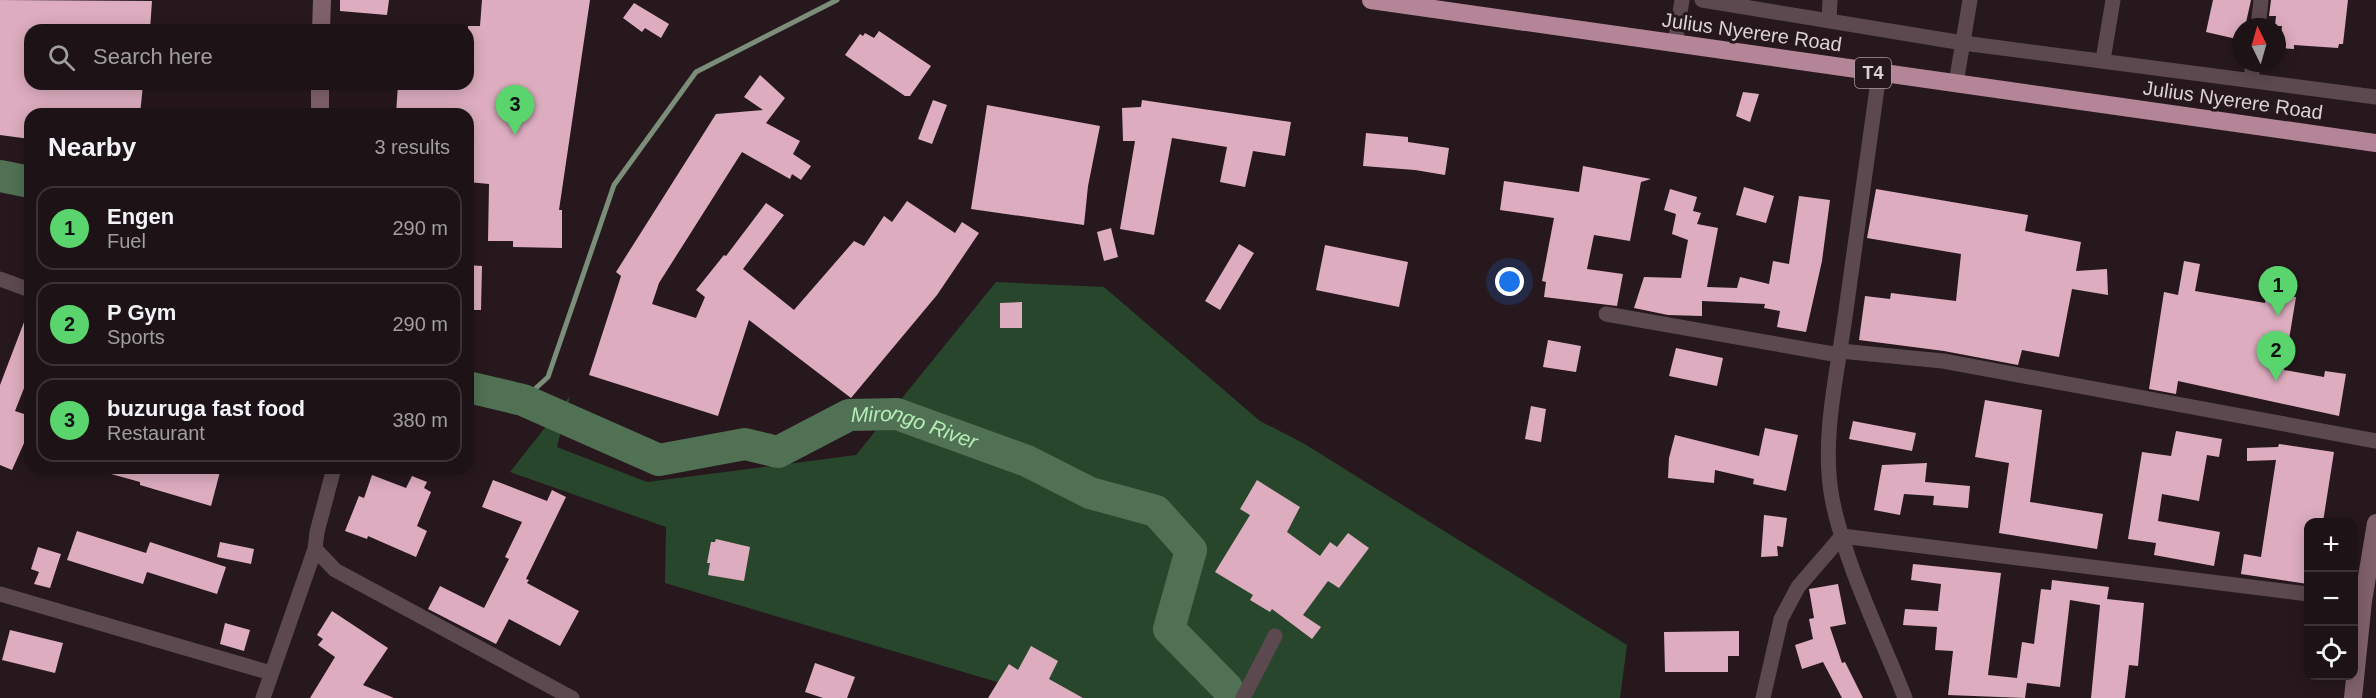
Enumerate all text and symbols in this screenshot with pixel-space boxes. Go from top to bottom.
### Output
street label: Julius Nyerere Road [1661,8,1843,56]
north arrow [2232,18,2286,72]
search box [24,24,474,90]
icon: search [45,41,78,74]
text: Search here [93,44,213,69]
road number: T4 [1855,58,1891,88]
street label: Julius Nyerere Road [2142,76,2324,124]
pin: 3 [496,86,534,135]
text: Nearby [48,132,136,162]
text: 3 results [374,136,450,158]
text: Engen [107,204,174,229]
text: 1 [64,217,75,239]
text: 290 m [392,217,448,239]
text: Fuel [107,230,146,252]
pin: 1 [2258,266,2298,316]
your location [1495,267,1524,296]
text: P Gym [107,300,176,325]
text: 2 [64,313,75,335]
text: 290 m [392,313,448,335]
text: Sports [107,326,165,348]
pin: 2 [2256,332,2296,381]
text: buzuruga fast food [107,396,305,421]
water label: Mirongo River [851,401,982,453]
text: 3 [64,409,75,431]
text: 380 m [392,409,448,431]
text: Restaurant [107,422,205,444]
map controls [2304,518,2358,680]
button: + [2304,518,2358,572]
button: − [2304,572,2358,626]
button: locate [2304,626,2358,680]

